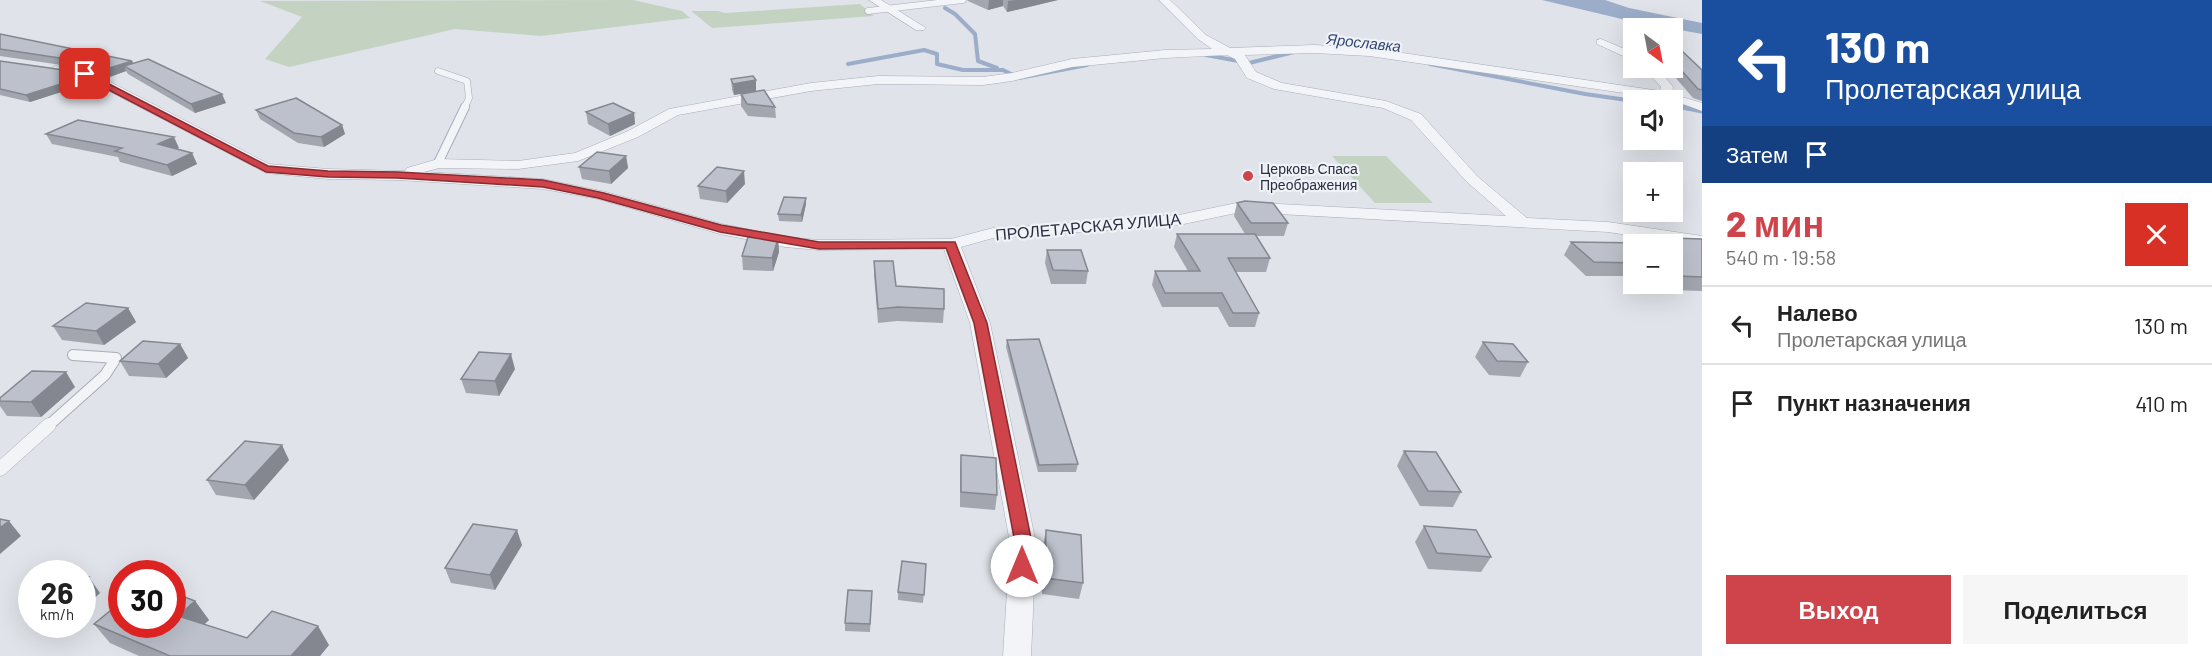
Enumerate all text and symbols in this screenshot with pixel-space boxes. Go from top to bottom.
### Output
north arrow [1623,18,1683,78]
map controls [1623,18,1683,294]
text: 130 m [1825,21,1930,71]
icon: left [1726,24,1804,102]
water label: Ярославка [1325,29,1402,55]
pin [59,48,110,99]
icon: arrive [68,57,101,90]
text: Пролетарская улица [1825,72,2081,104]
button: sound [1623,90,1683,150]
icon: arrive [1800,138,1833,171]
text: Затем [1726,141,1788,167]
place label: Церковь Спаса Преображения [1260,160,1358,193]
button: + [1623,162,1683,222]
marker: Церковь Спаса Преображения [1241,169,1255,183]
text: 2 мин [1726,201,1824,244]
button: close [2125,203,2188,266]
street label: ПРОЛЕТАРСКАЯ УЛИЦА [994,208,1182,244]
button: − [1623,234,1683,294]
text: 540 m · 19:58 [1726,245,1836,269]
text: Налево [1777,299,1858,325]
icon: left [1726,309,1759,342]
text: 130 m [2134,312,2188,338]
text: Пролетарская улица [1777,327,1967,351]
icon: arrive [1726,387,1759,420]
text: Пункт назначения [1777,389,1971,415]
text: 410 m [2135,390,2188,416]
position arrow [990,534,1054,598]
speed limit sign: 30 [108,560,186,638]
text: 26 [41,574,73,610]
button: Выход [1726,575,1951,644]
button: Поделиться [1963,575,2188,644]
text: km/h [40,605,74,623]

